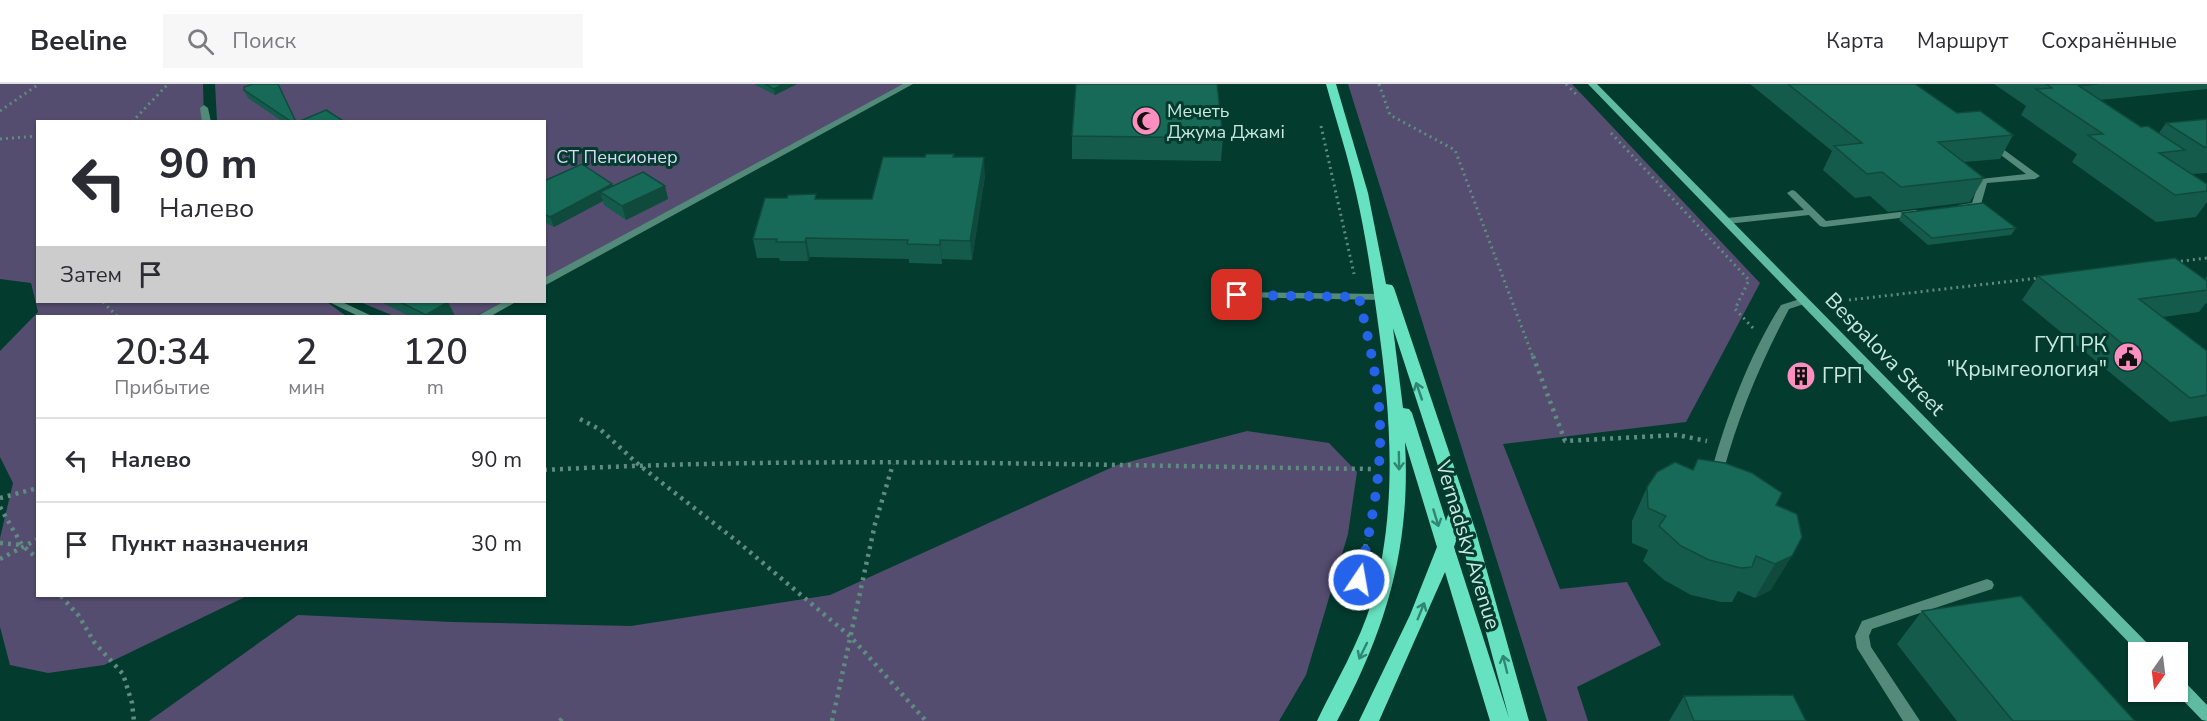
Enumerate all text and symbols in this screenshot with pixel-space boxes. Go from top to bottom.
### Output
search box [163,14,583,68]
text: Beeline [30,22,127,60]
icon: search [184,25,217,58]
text: Поиск [232,26,296,56]
text: Карта [1826,27,1884,55]
text: Маршрут [1917,27,2008,55]
text: Сохранённые [2041,27,2177,55]
place label: Мечеть Джума Джамі [1167,99,1285,144]
mosque icon: Мечеть Джума Джамі [1130,105,1162,137]
text: 90 m [159,136,258,193]
icon: left [60,144,138,222]
park label: СТ Пенсионер [556,145,678,169]
text: Налево [159,190,254,227]
icon: arrive [134,258,167,291]
text: Затем [60,260,122,290]
pin [1211,269,1262,320]
icon: arrive [1220,278,1253,311]
street label: Bespalova Street [1819,286,1951,422]
text: 20:34 [115,328,210,377]
text: 2 [296,328,317,377]
text: 120 [403,328,468,377]
place label: ГУП РК "Крымгеология" [1947,331,2108,383]
public building icon: ГУП РК "Крымгеология" [2112,341,2144,373]
building icon: ГРП [1785,360,1817,392]
place label: ГРП [1822,362,1863,390]
text: Прибытие [114,374,210,401]
text: мин [288,374,325,401]
text: m [427,374,444,401]
one-way arrow [1413,382,1424,401]
icon: left [60,444,93,477]
text: Налево [111,445,191,475]
text: 90 m [471,445,522,475]
one-way arrow [1393,450,1405,470]
street label: Vernadsky Avenue [1429,456,1507,633]
one-way arrow [1431,508,1442,527]
icon: arrive [60,528,93,561]
text: Пункт назначения [111,529,309,559]
text: 30 m [471,529,522,559]
position arrow [1327,548,1391,612]
one-way arrow [1416,603,1427,621]
one-way arrow [1356,641,1368,659]
north arrow [2128,642,2188,702]
map controls [2128,642,2188,702]
one-way arrow [1498,655,1510,674]

